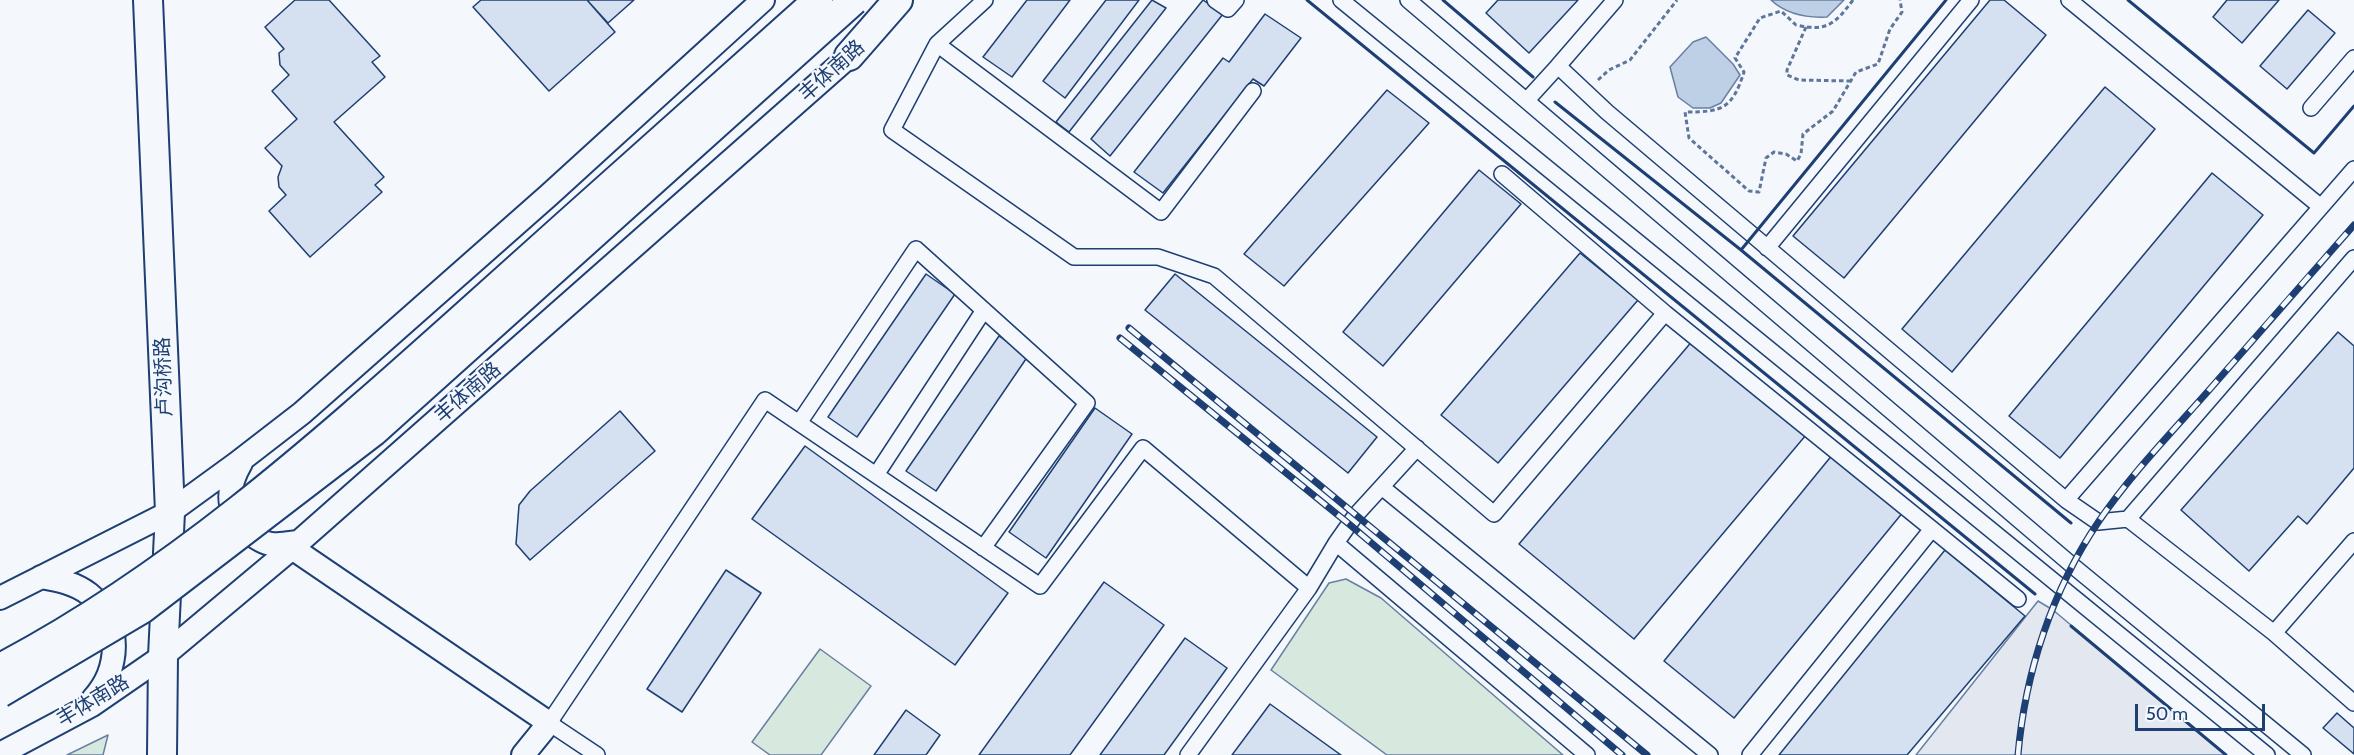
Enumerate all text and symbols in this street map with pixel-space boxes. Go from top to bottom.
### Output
street label: 丰体南路 [794,35,870,107]
street label: 卢沟桥路 [151,337,177,417]
street label: 丰体南路 [430,358,506,428]
street label: 丰体南路 [53,670,133,732]
scale bar [2138,692,2268,730]
text: 50 m [2146,703,2188,725]

